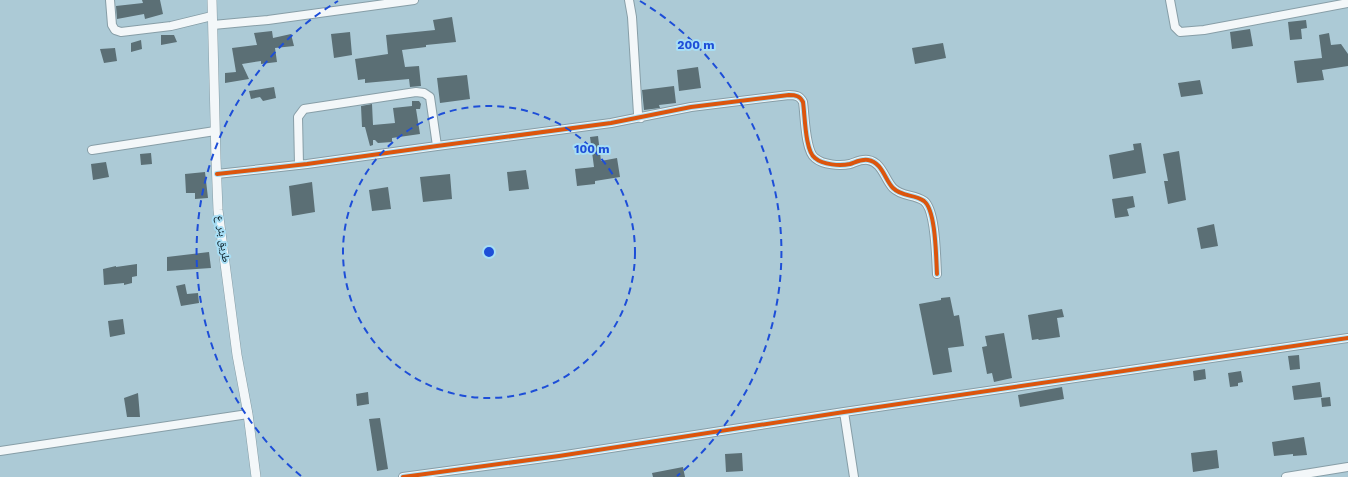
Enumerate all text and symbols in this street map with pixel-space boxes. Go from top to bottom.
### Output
text: 200 m [677,38,715,52]
text: 100 m [574,142,610,156]
street label: طريق بئر ع [213,215,233,263]
centre of rings [482,245,496,259]

